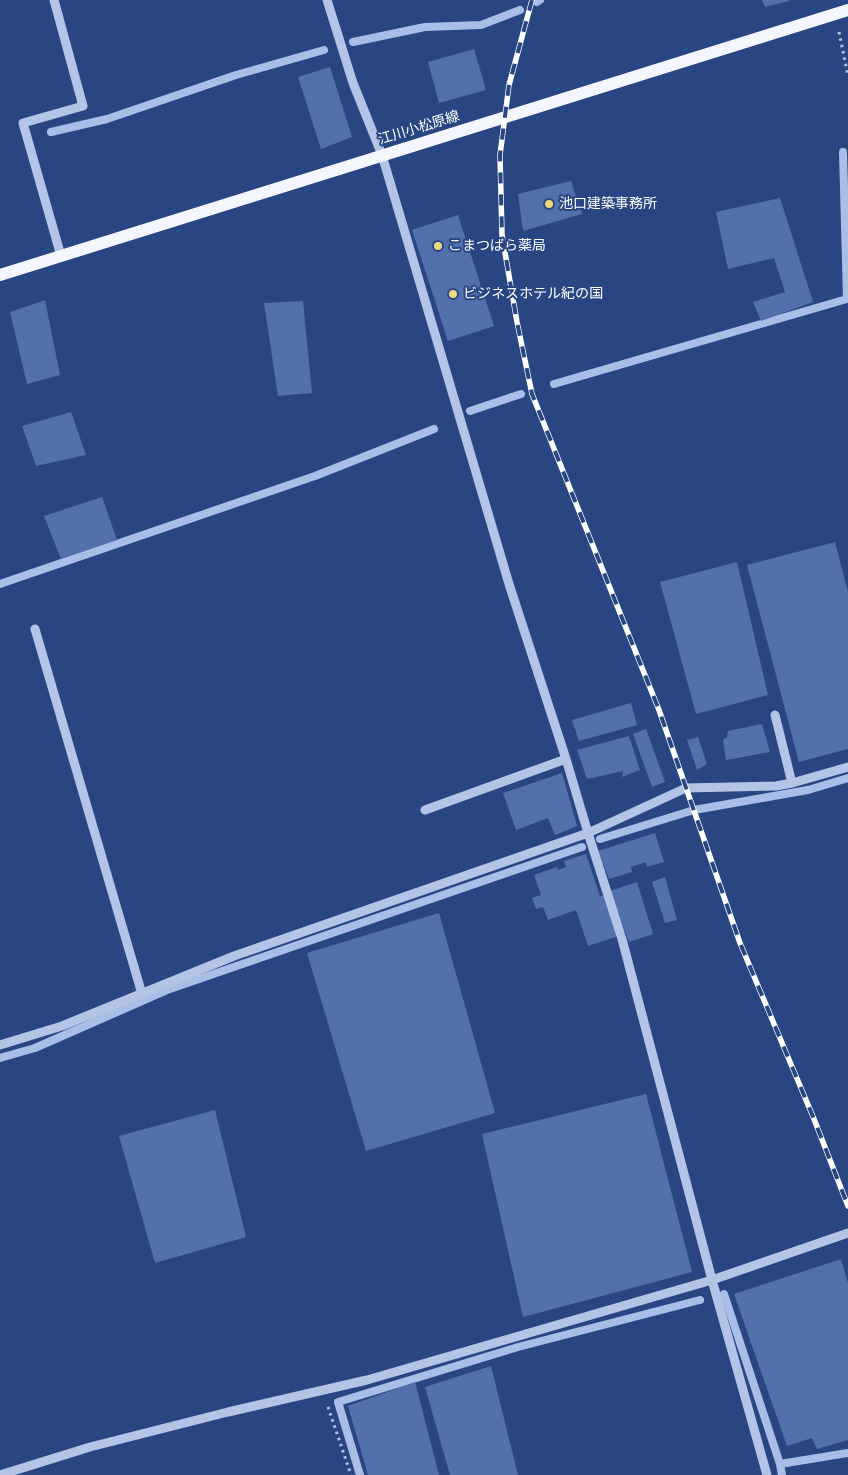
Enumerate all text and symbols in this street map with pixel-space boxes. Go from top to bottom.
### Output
street label: 江川小松原線 [376,108,462,148]
place label: 池口建築事務所 [559,196,657,212]
marker: 池口建築事務所 [543,198,555,210]
place label: こまつばら薬局 [448,238,546,254]
marker: こまつばら薬局 [432,240,444,252]
place label: ビジネスホテル紀の国 [463,286,603,302]
marker: ビジネスホテル紀の国 [447,288,459,300]

